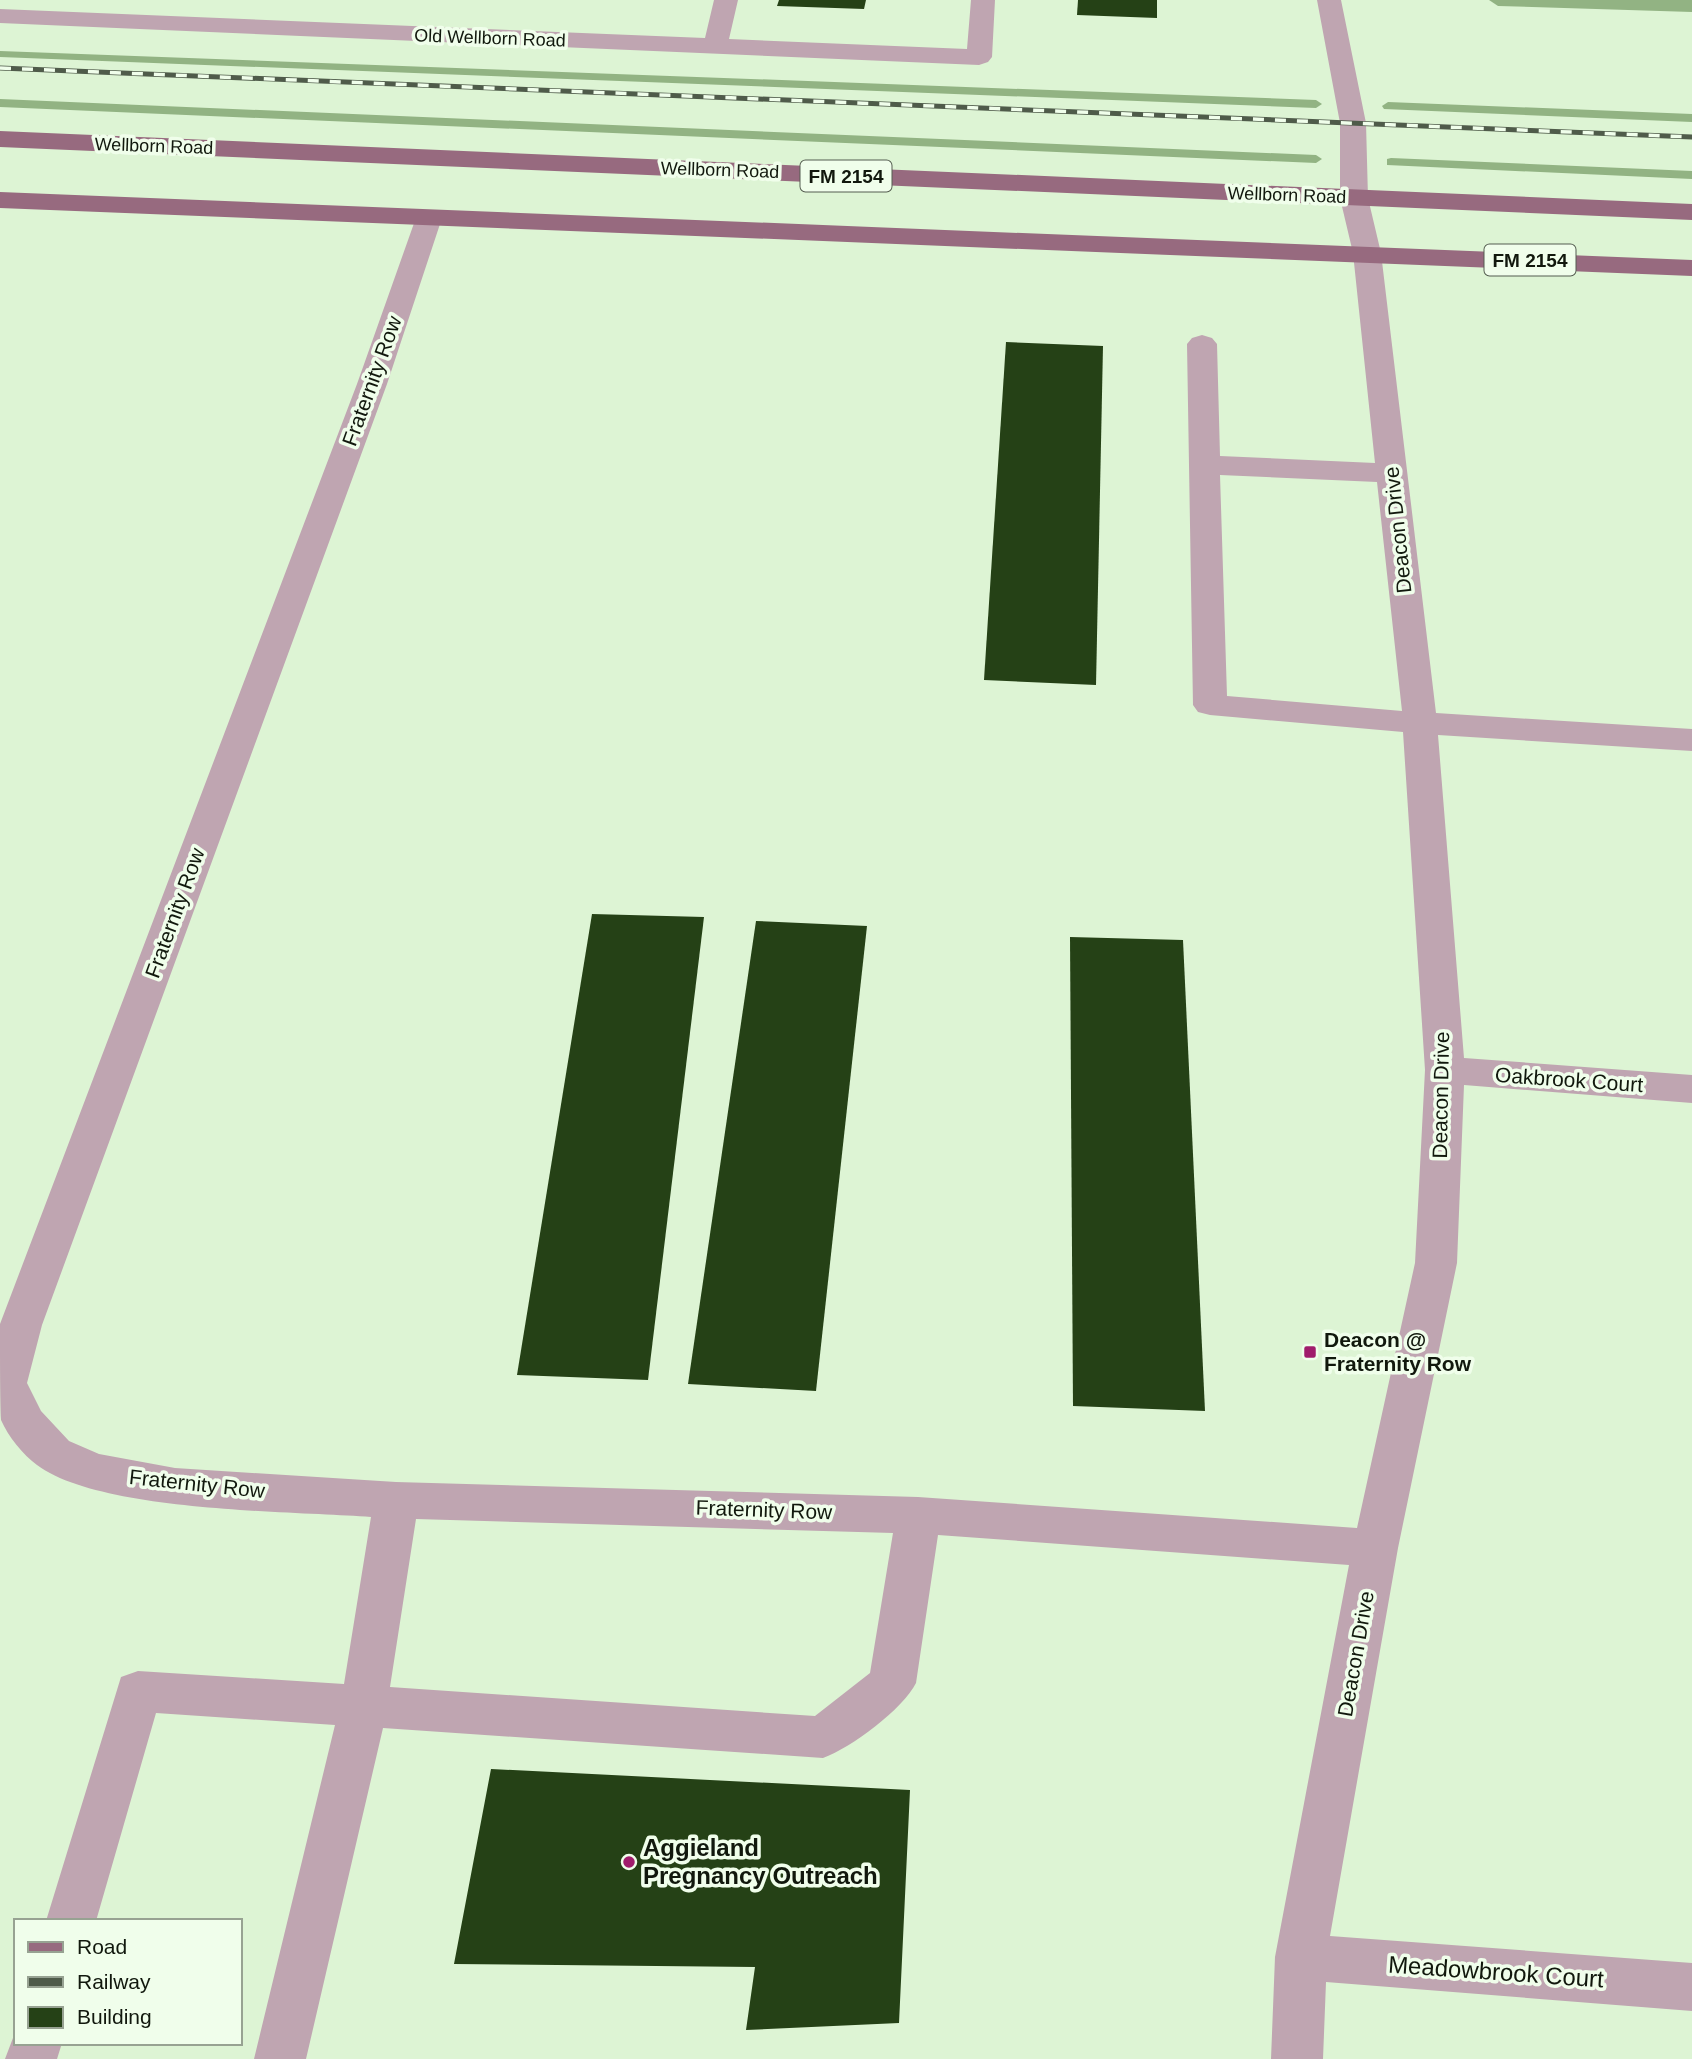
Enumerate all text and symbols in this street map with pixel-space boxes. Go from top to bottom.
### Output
street label: Old Wellborn Road [414,25,566,51]
street label: Wellborn Road [94,134,214,158]
street label: Wellborn Road [660,158,780,182]
road number: FM 2154 [800,160,892,192]
street label: Wellborn Road [1227,183,1347,207]
road number: FM 2154 [1484,244,1576,276]
street label: Fraternity Row [337,312,406,449]
street label: Deacon Drive [1379,466,1416,595]
street label: Fraternity Row [140,844,209,981]
street label: Deacon Drive [1428,1031,1453,1159]
street label: Oakbrook Court [1494,1063,1644,1096]
place label: Deacon @ Fraternity Row [1324,1328,1472,1375]
marker: Deacon @ Fraternity Row [1302,1344,1318,1360]
street label: Fraternity Row [128,1465,267,1502]
street label: Fraternity Row [695,1496,833,1523]
street label: Deacon Drive [1333,1589,1378,1719]
place label: Aggieland Pregnancy Outreach [643,1834,878,1889]
marker: Aggieland Pregnancy Outreach [621,1854,637,1870]
legend [14,1919,242,2045]
text: Road [77,1935,127,1958]
street label: Meadowbrook Court [1387,1950,1605,1993]
text: Railway [77,1970,151,1993]
text: Building [77,2005,152,2028]

